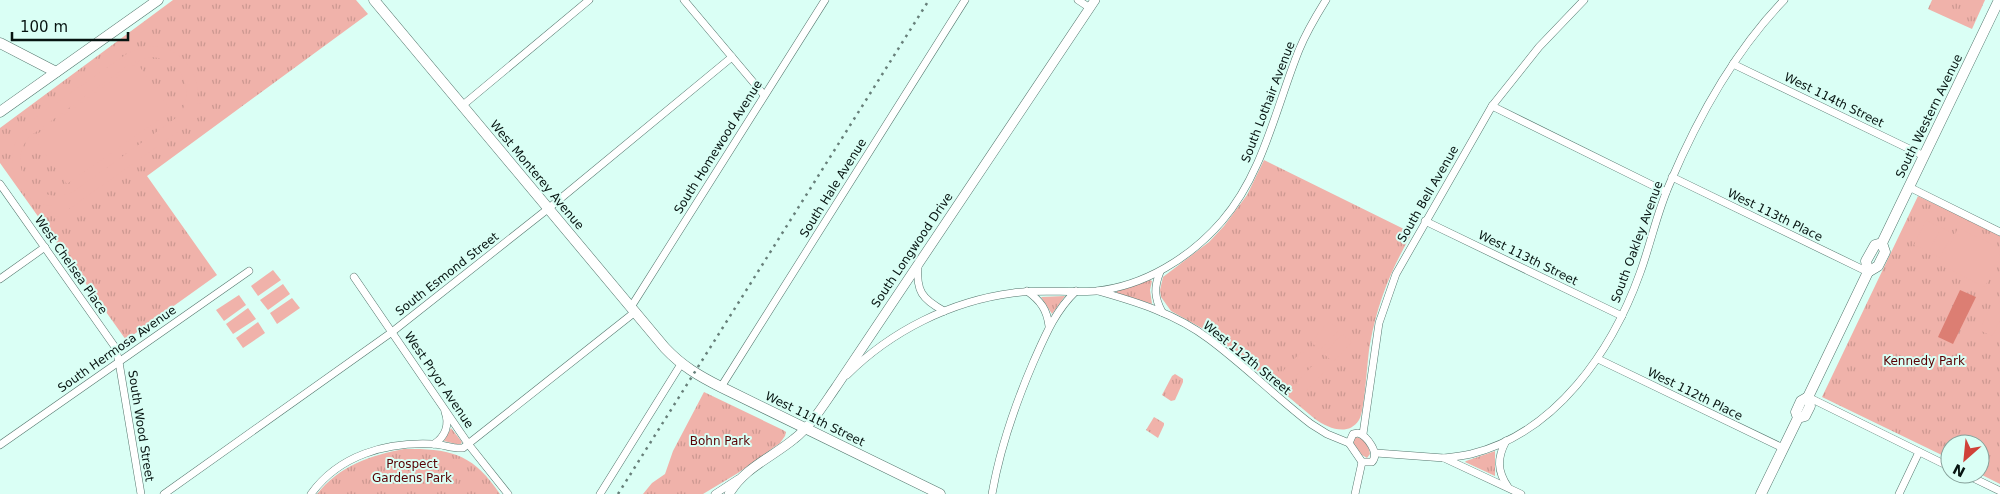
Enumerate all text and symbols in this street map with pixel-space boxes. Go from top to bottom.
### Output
scale bar [12,10,129,42]
text: 100 m [20,18,68,36]
street label: South Lothair Avenue [1238,39,1298,165]
street label: South Western Avenue [1893,52,1965,180]
street label: West 114th Street [1782,70,1886,130]
street label: South Homewood Avenue [671,78,765,216]
street label: West Monterey Avenue [487,118,587,232]
street label: South Hale Avenue [797,136,869,240]
street label: South Bell Avenue [1395,143,1461,245]
street label: South Oakley Avenue [1608,179,1666,305]
street label: West 113th Place [1725,186,1825,244]
street label: South Longwood Drive [868,190,956,310]
street label: West Chelsea Place [32,213,110,317]
street label: West 113th Street [1476,228,1580,288]
street label: South Esmond Street [393,229,502,319]
street label: South Hermosa Avenue [55,303,179,395]
street label: West 112th Street [1200,318,1294,398]
street label: West Pryor Avenue [402,329,476,431]
park label: Kennedy Park [1883,354,1965,368]
street label: West 112th Place [1645,365,1745,423]
street label: South Wood Street [125,369,157,483]
street label: West 111th Street [763,389,867,449]
park label: Bohn Park [690,434,750,448]
north arrow [1940,434,1990,484]
park label: Prospect Gardens Park [372,457,452,485]
text: N [1950,461,1968,480]

